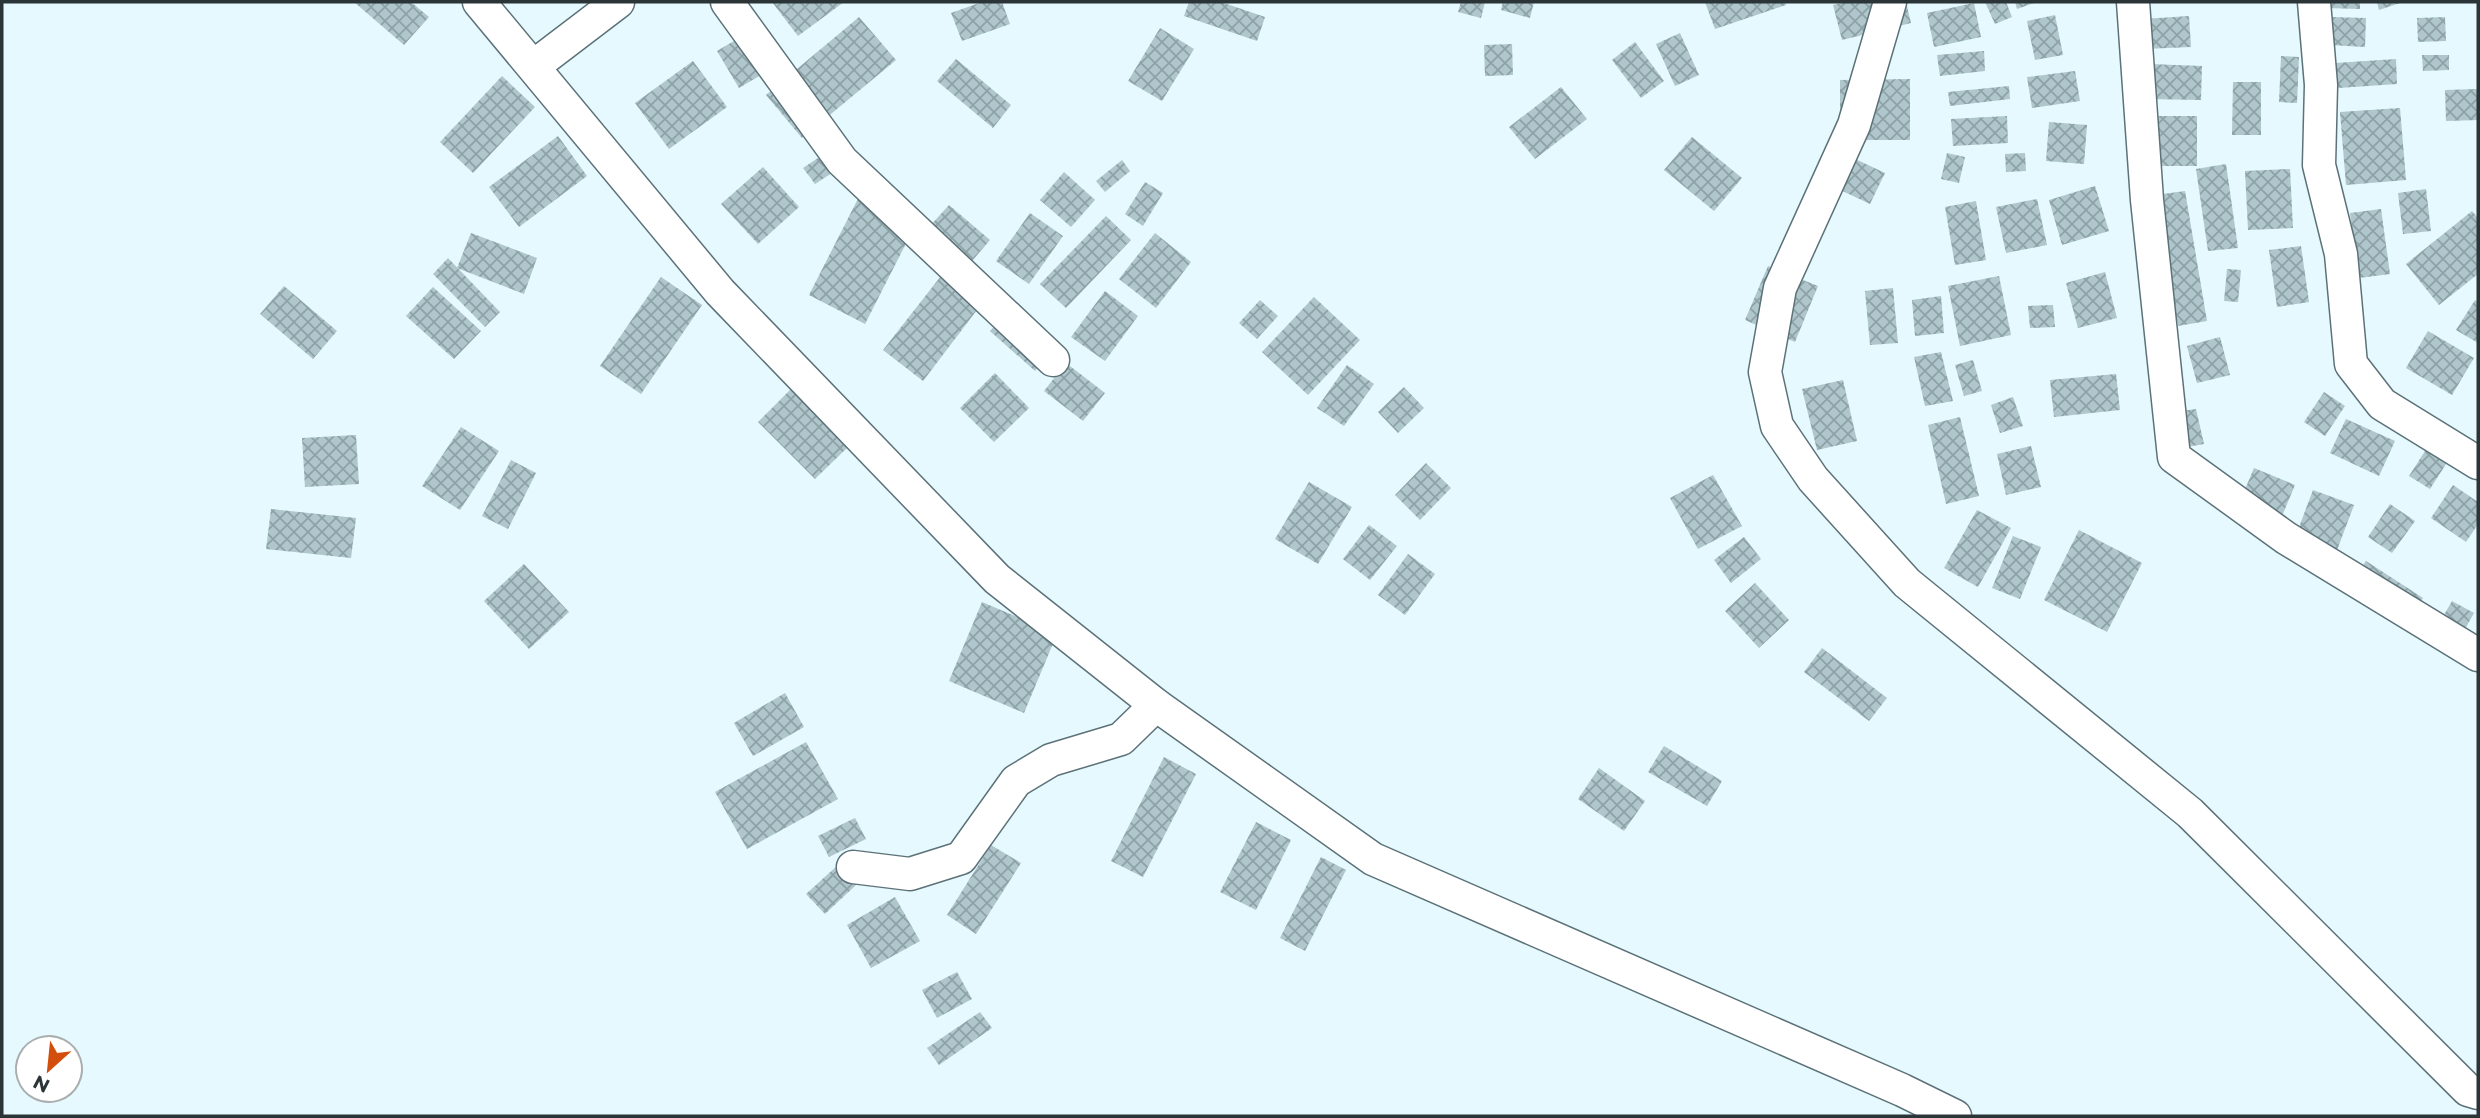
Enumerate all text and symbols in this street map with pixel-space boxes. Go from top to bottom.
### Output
north arrow [14,1034,84,1104]
text: N [29,1070,54,1097]

